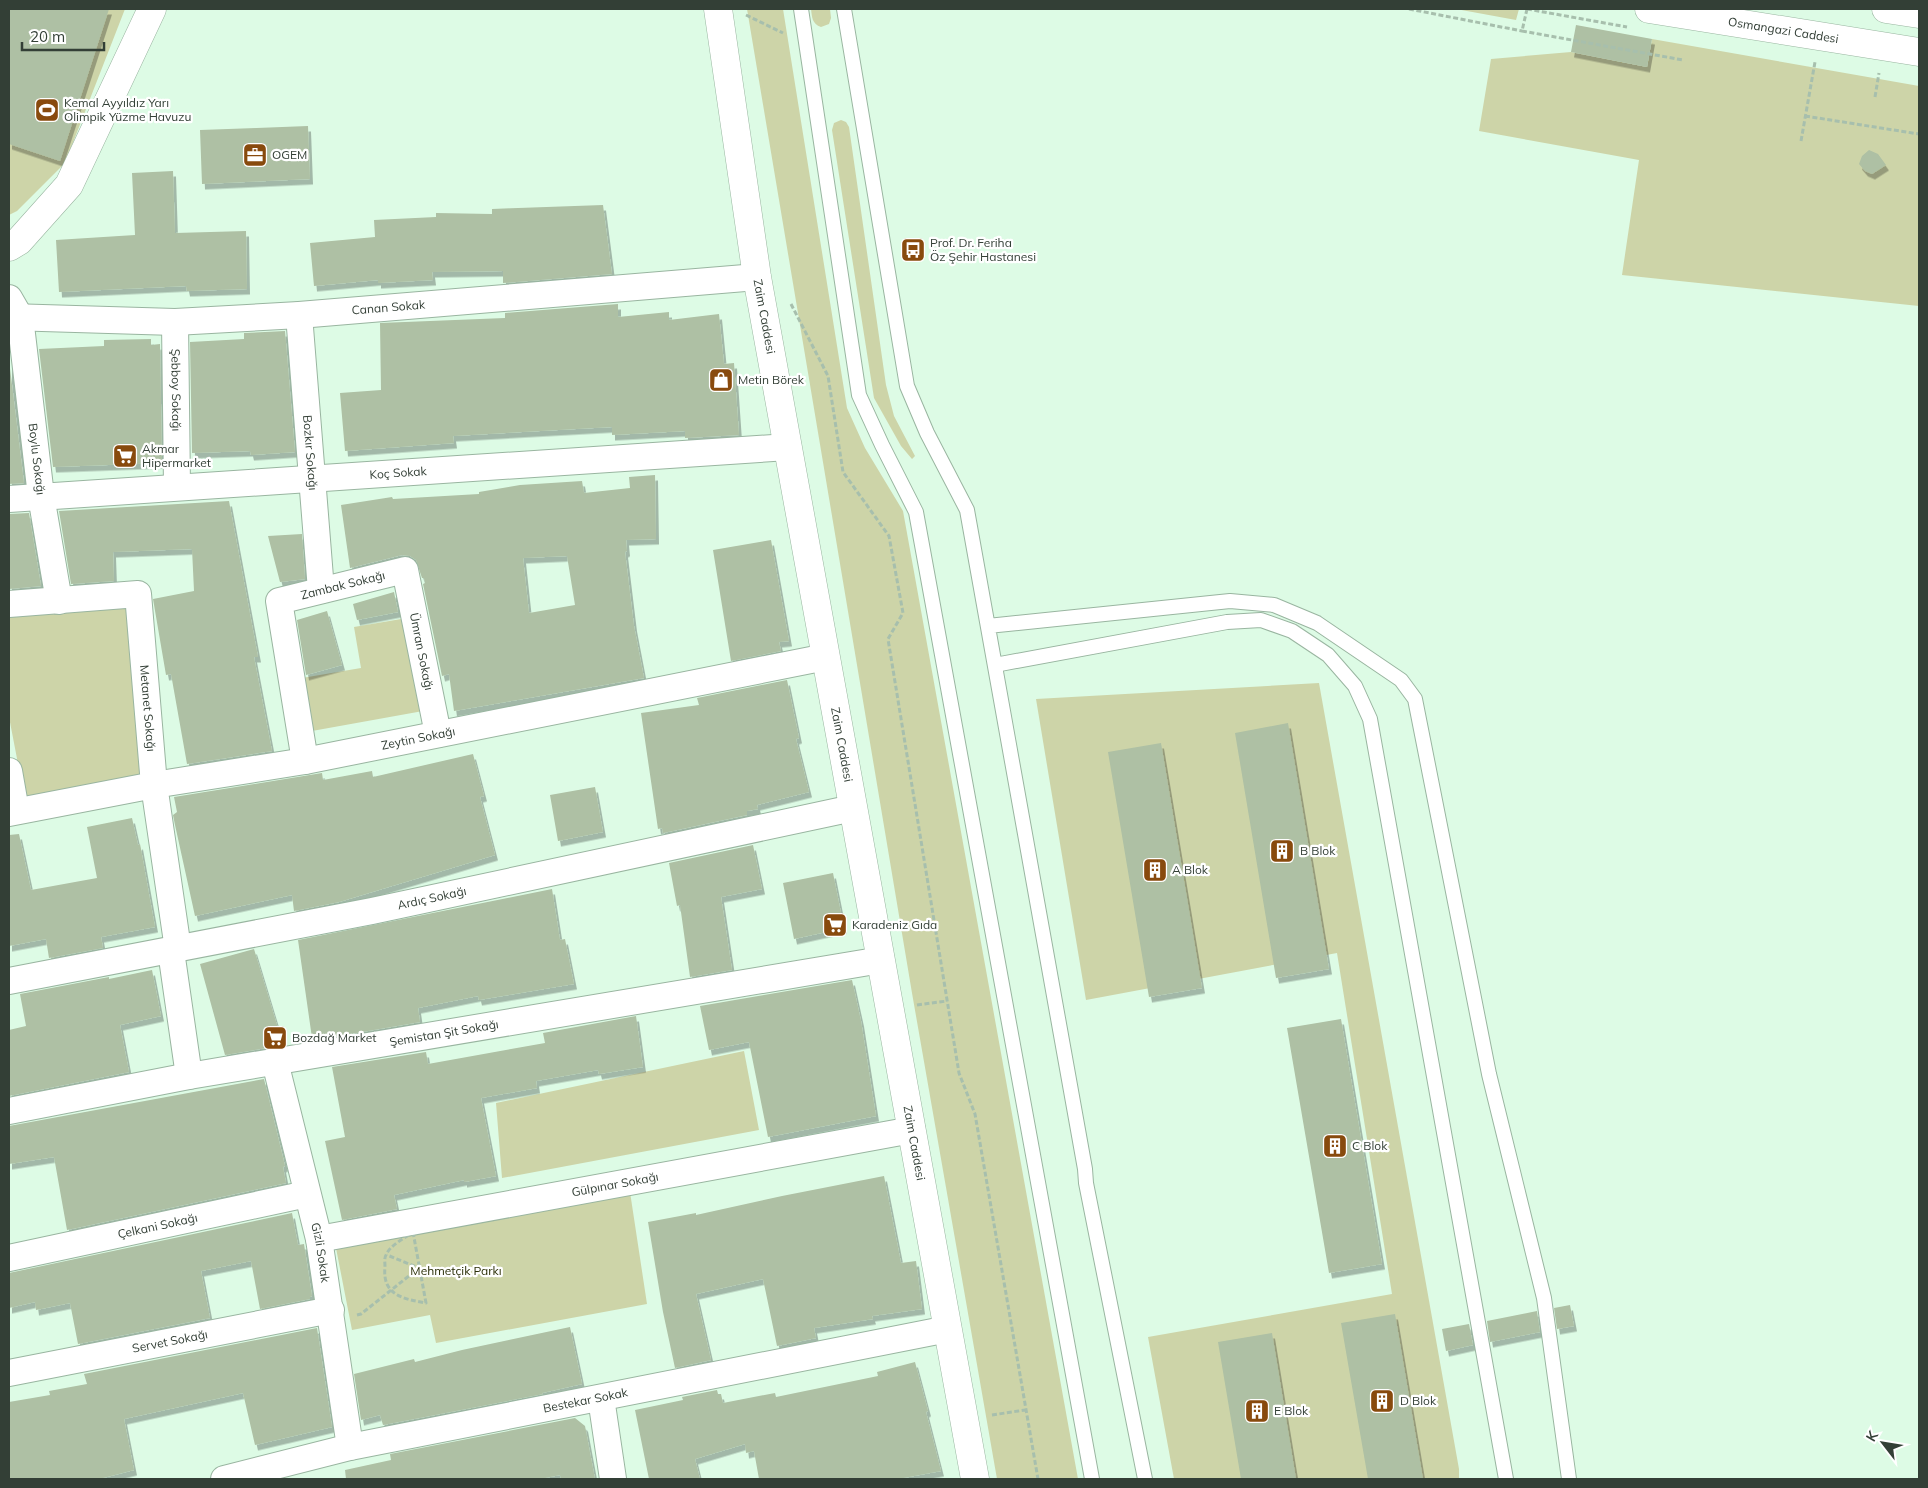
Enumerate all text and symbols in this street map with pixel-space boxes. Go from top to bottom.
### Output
street label: Osmangazi Caddesi [1727,14,1840,46]
scale bar [22,20,105,52]
text: 20 m [30,27,65,46]
place label: Kemal Ayyıldız Yarı Olimpik Yüzme Havuzu [64,95,191,124]
sports icon: Kemal Ayyıldız Yarı Olimpik Yüzme Havuzu [34,97,60,123]
office icon: OGEM [242,142,268,168]
place label: OGEM [272,147,307,162]
place label: Prof. Dr. Feriha Öz Şehir Hastanesi [930,235,1036,264]
bus stop icon: Prof. Dr. Feriha Öz Şehir Hastanesi [900,237,926,263]
street label: Zaim Caddesi [751,278,779,355]
street label: Canan Sokak [351,297,426,318]
street label: Şebboy Sokağı [168,349,184,431]
shop icon: Metin Börek [708,367,734,393]
place label: Metin Börek [738,372,805,387]
street label: Bozkır Sokağı [300,414,321,491]
street label: Boylu Sokağı [26,422,49,496]
place label: Akmar Hipermarket [142,441,211,470]
supermarket icon: Akmar Hipermarket [112,443,138,469]
street label: Koç Sokak [369,463,428,482]
street label: Zambak Sokağı [299,567,387,602]
street label: Ümran Sokağı [407,611,437,692]
street label: Metanet Sokağı [137,664,159,752]
street label: Zaim Caddesi [828,706,856,783]
street label: Zeytin Sokağı [380,723,456,753]
building icon: B Blok [1269,838,1295,864]
place label: B Blok [1300,843,1336,858]
building icon: A Blok [1142,857,1168,883]
place label: A Blok [1172,862,1209,877]
street label: Ardıç Sokağı [396,883,468,912]
supermarket icon: Karadeniz Gıda [822,912,848,938]
place label: Karadeniz Gıda [852,917,937,932]
street label: Şemistan Şit Sokağı [388,1016,500,1049]
supermarket icon: Bozdağ Market [262,1025,288,1051]
place label: Bozdağ Market [292,1030,376,1045]
street label: Zaim Caddesi [900,1104,929,1182]
building icon: C Blok [1322,1133,1348,1159]
place label: C Blok [1352,1138,1388,1153]
street label: Gülpınar Sokağı [570,1169,660,1199]
street label: Çelkani Sokağı [116,1210,199,1241]
street label: Gizli Sokak [308,1221,334,1284]
park label: Mehmetçik Parkı [410,1263,502,1278]
street label: Servet Sokağı [131,1326,209,1356]
street label: Bestekar Sokak [542,1384,630,1416]
building icon: D Blok [1369,1388,1395,1414]
place label: D Blok [1400,1393,1437,1408]
building icon: E Blok [1244,1398,1270,1424]
place label: E Blok [1274,1403,1309,1418]
north arrow [1858,1418,1908,1468]
text: K [1862,1427,1882,1445]

